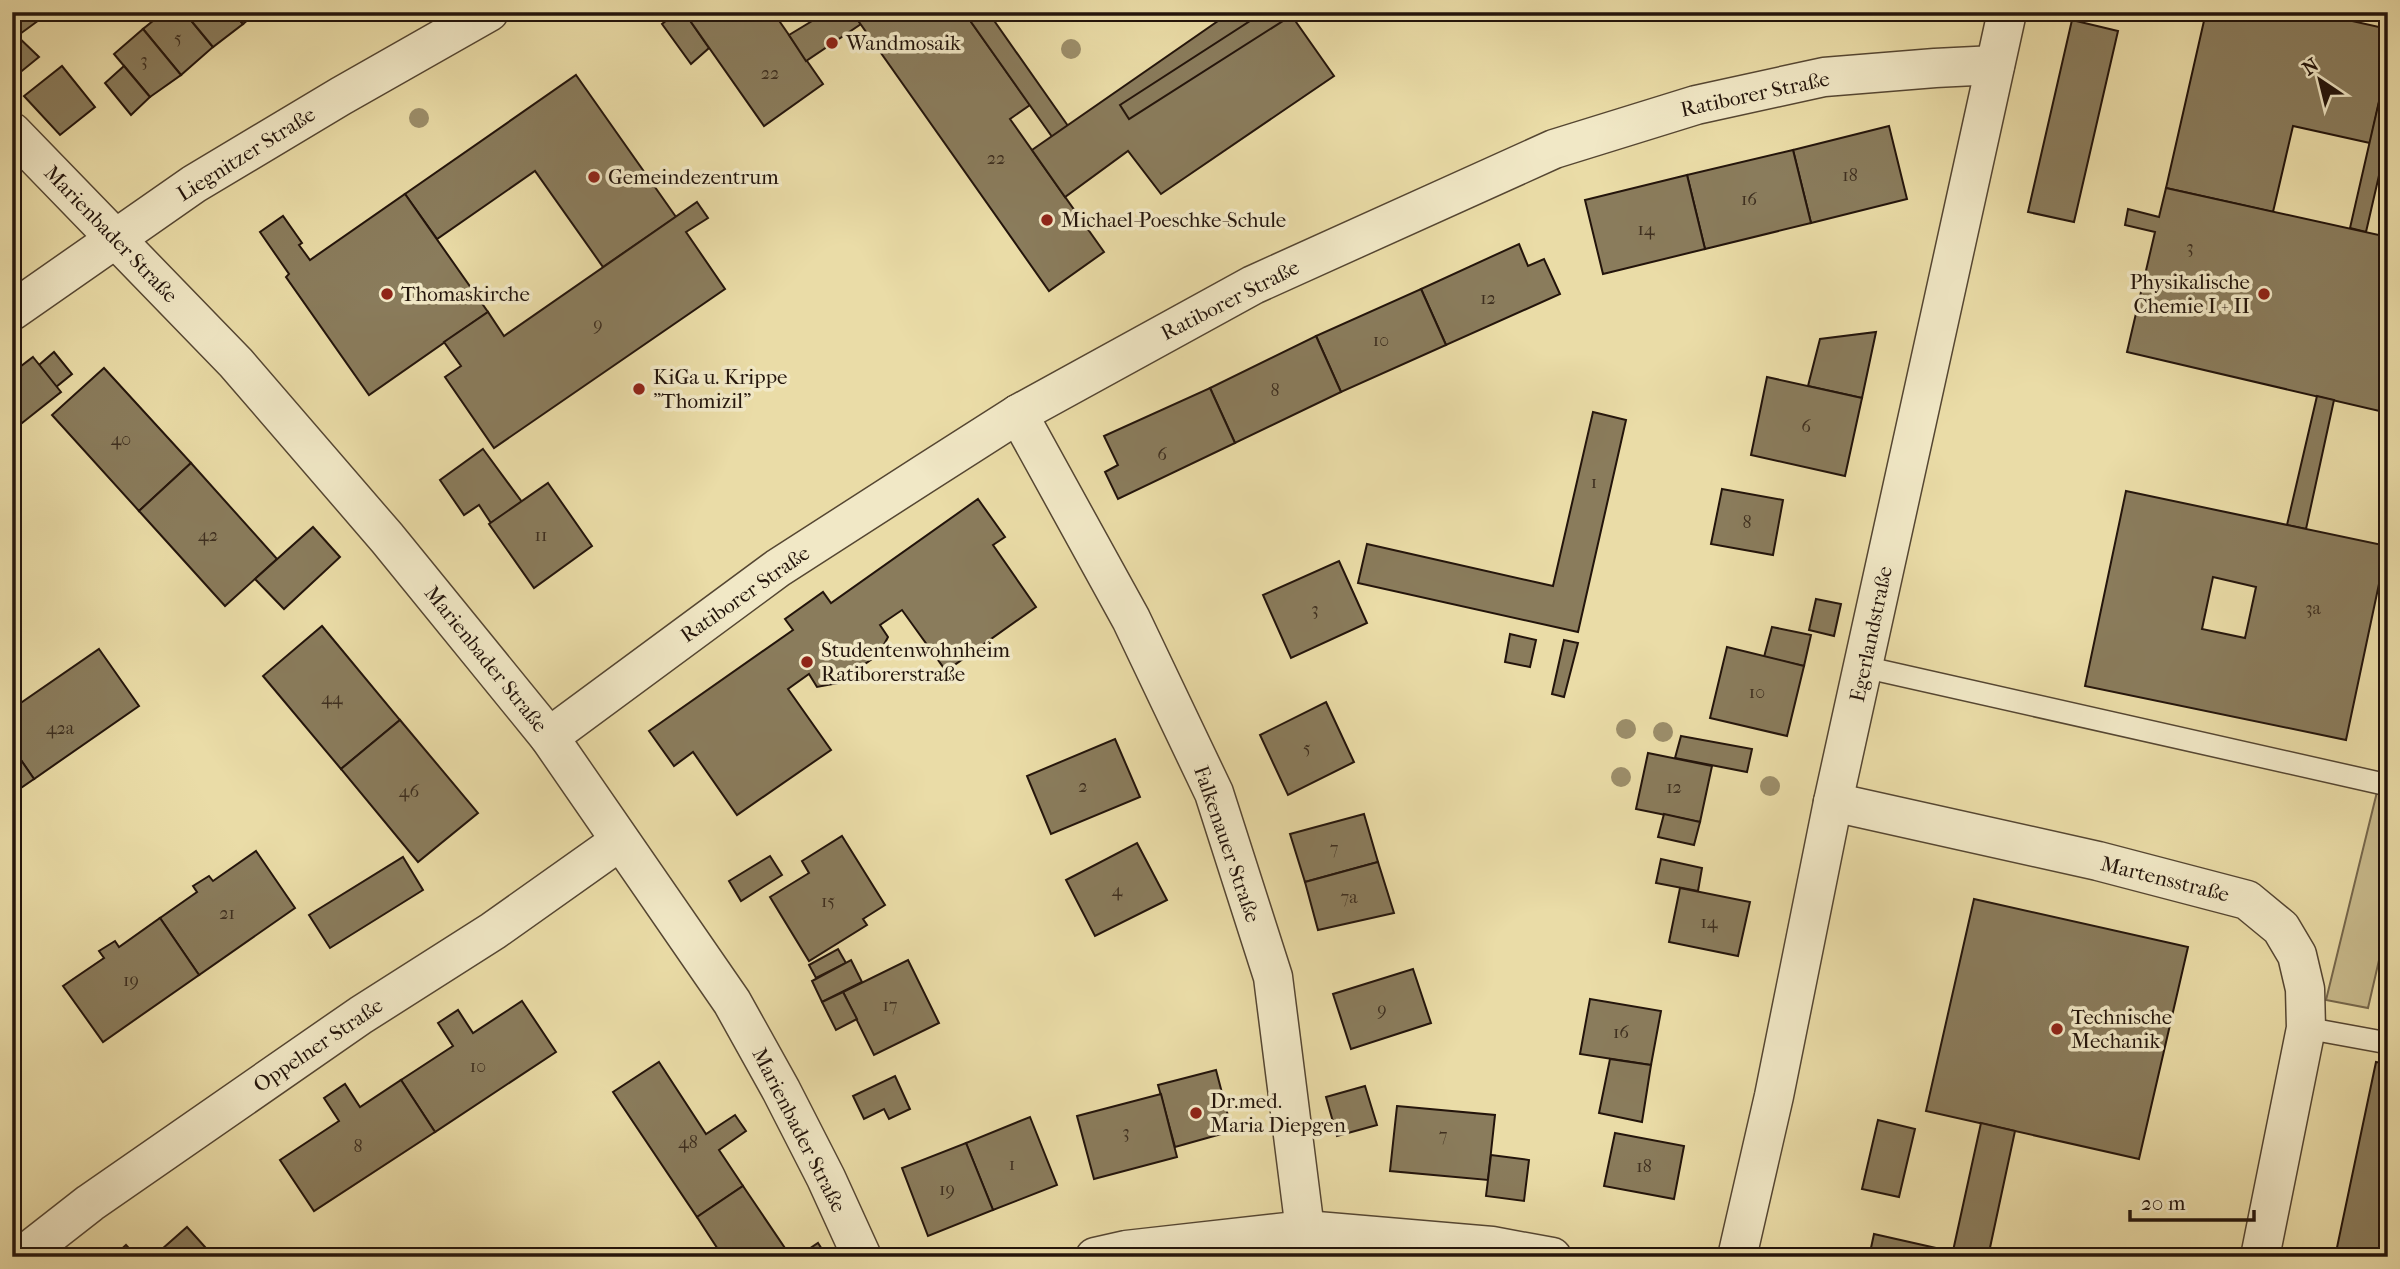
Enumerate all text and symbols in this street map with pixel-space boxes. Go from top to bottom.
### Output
house number: 5 [174,28,182,49]
place label: Wandmosaik [845,31,961,55]
marker: Wandmosaik [824,35,840,51]
north arrow [2284,46,2354,116]
house number: 3 [140,50,148,71]
text: N [2299,53,2324,80]
house number: 22 [761,63,779,84]
street label: Ratiborer Straße [1678,66,1832,122]
street label: Liegnitzer Straße [173,102,319,206]
house number: 22 [987,148,1005,169]
street label: Marienbader Straße [39,160,183,308]
place label: Gemeindezentrum [608,165,779,189]
house number: 18 [1842,165,1858,186]
marker: Gemeindezentrum [586,169,602,185]
house number: 16 [1741,189,1757,210]
place label: Michael-Poeschke-Schule [1061,208,1286,232]
marker: Michael-Poeschke-Schule [1039,212,1055,228]
house number: 14 [1637,219,1655,240]
house number: 3 [2186,237,2194,258]
street label: Ratiborer Straße [1157,255,1303,345]
place label: Physikalische Chemie I + II [2130,270,2250,318]
place label: Thomaskirche [401,282,530,306]
marker: Thomaskirche [379,286,395,302]
marker: Physikalische Chemie I + II [2256,286,2272,302]
house number: 12 [1480,288,1496,309]
house number: 9 [593,314,603,335]
house number: 10 [1373,330,1389,351]
place label: KiGa u. Krippe "Thomizil" [653,365,787,413]
house number: 8 [1270,380,1280,401]
marker: KiGa u. Krippe "Thomizil" [631,381,647,397]
house number: 6 [1801,416,1811,437]
house number: 40 [111,429,131,450]
house number: 6 [1157,444,1167,465]
house number: 1 [1591,472,1597,493]
house number: 8 [1742,512,1752,533]
house number: 42 [198,525,218,546]
house number: 11 [535,525,547,546]
street label: Ratiborer Straße [676,541,814,647]
street label: Egerlandstraße [1845,564,1897,704]
street label: Marienbader Straße [420,581,552,737]
house number: 3a [2305,598,2322,619]
house number: 3 [1311,599,1319,620]
place label: Studentenwohnheim Ratiborerstraße [821,638,1011,686]
marker: Studentenwohnheim Ratiborerstraße [799,654,815,670]
house number: 10 [1749,682,1765,703]
house number: 44 [321,688,343,709]
house number: 42a [46,718,75,739]
house number: 5 [1303,738,1311,759]
street label: Falkenauer Straße [1189,763,1265,925]
house number: 2 [1078,776,1088,797]
house number: 12 [1666,777,1682,798]
house number: 46 [399,781,419,802]
house number: 7 [1330,838,1339,859]
street label: Martensstraße [2098,851,2232,907]
house number: 4 [1112,880,1123,901]
house number: 7a [1340,887,1358,908]
house number: 15 [821,891,835,912]
house number: 21 [219,903,235,924]
house number: 14 [1700,912,1718,933]
house number: 19 [123,970,139,991]
street label: Oppelner Straße [249,993,387,1097]
house number: 17 [882,995,898,1016]
house number: 9 [1377,999,1387,1020]
place label: Technische Mechanik [2071,1005,2172,1053]
marker: Technische Mechanik [2049,1021,2065,1037]
house number: 16 [1613,1022,1629,1043]
street label: Marienbader Straße [747,1044,851,1216]
house number: 10 [470,1056,486,1077]
place label: Dr.med. Maria Diepgen [1210,1089,1346,1137]
marker: Dr.med. Maria Diepgen [1188,1105,1204,1121]
house number: 3 [1122,1122,1130,1143]
house number: 7 [1439,1125,1448,1146]
house number: 48 [678,1132,698,1153]
house number: 8 [353,1136,363,1157]
house number: 1 [1009,1154,1015,1175]
house number: 18 [1636,1156,1652,1177]
scale bar [2130,1178,2255,1222]
house number: 19 [939,1179,955,1200]
text: 20 m [2141,1191,2186,1215]

